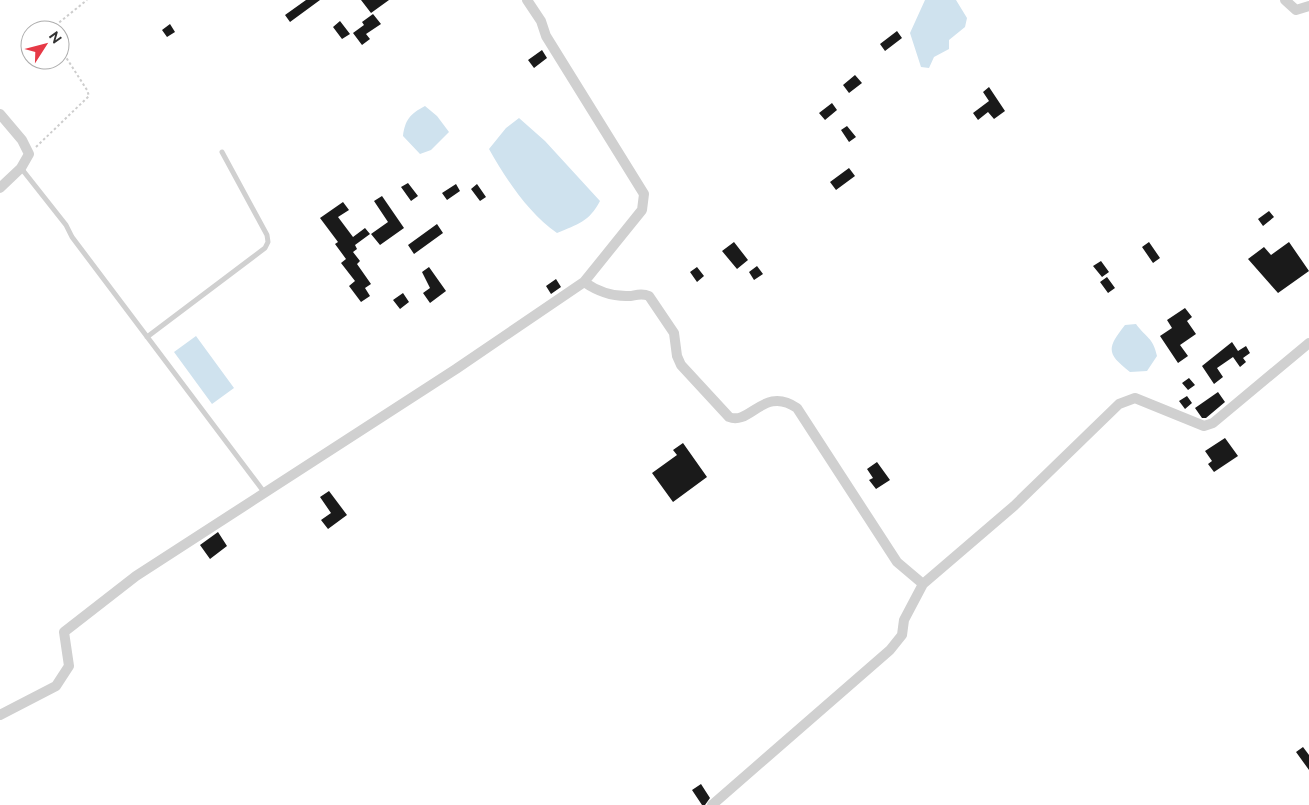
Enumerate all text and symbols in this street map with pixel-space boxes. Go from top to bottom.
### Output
north arrow [20,20,70,70]
text: N [46,28,65,46]

